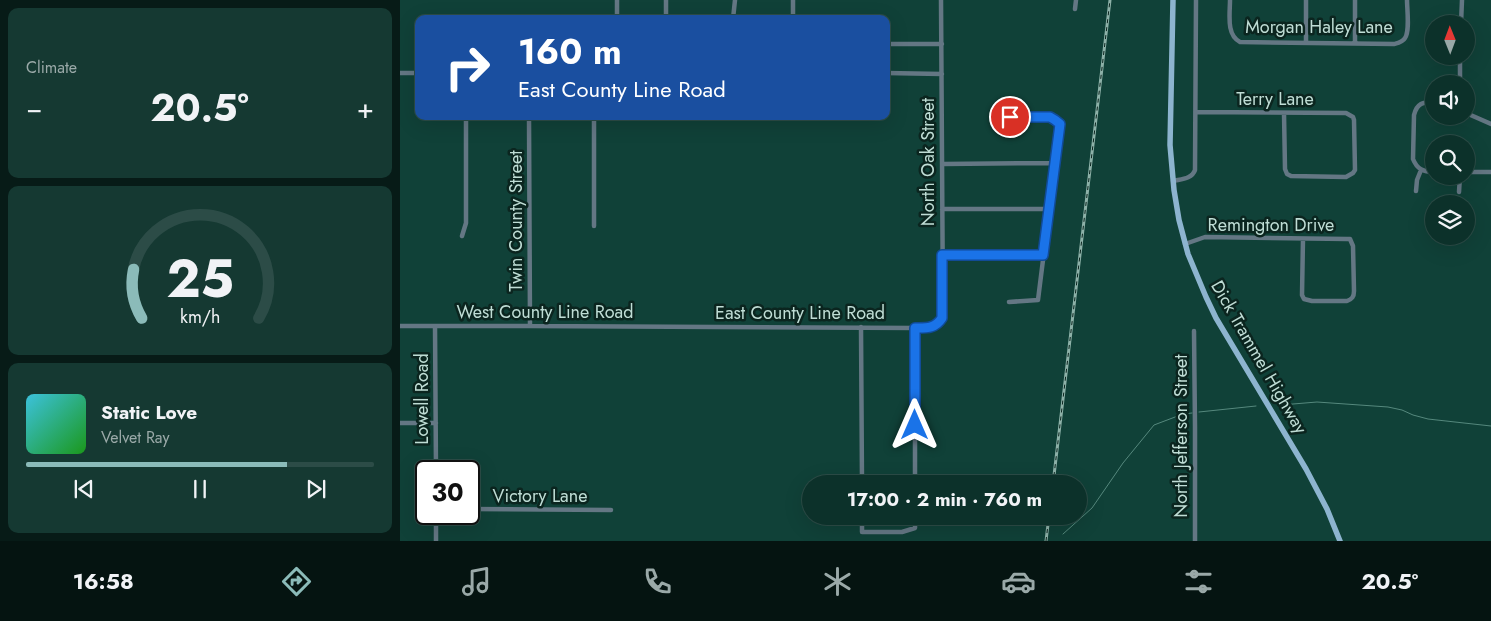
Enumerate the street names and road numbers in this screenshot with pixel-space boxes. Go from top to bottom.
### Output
street label: Morgan Haley Lane [1245,14,1393,40]
street label: Terry Lane [1236,86,1314,112]
street label: North Oak Street [915,97,941,226]
street label: Twin County Street [503,150,529,292]
street label: Remington Drive [1208,212,1334,238]
street label: Dick Trammel Highway [1204,275,1314,439]
street label: West County Line Road [456,299,634,325]
street label: East County Line Road [715,300,885,326]
street label: Lowell Road [409,353,435,445]
street label: North Jefferson Street [1168,354,1194,518]
street label: Victory Lane [493,483,587,509]

